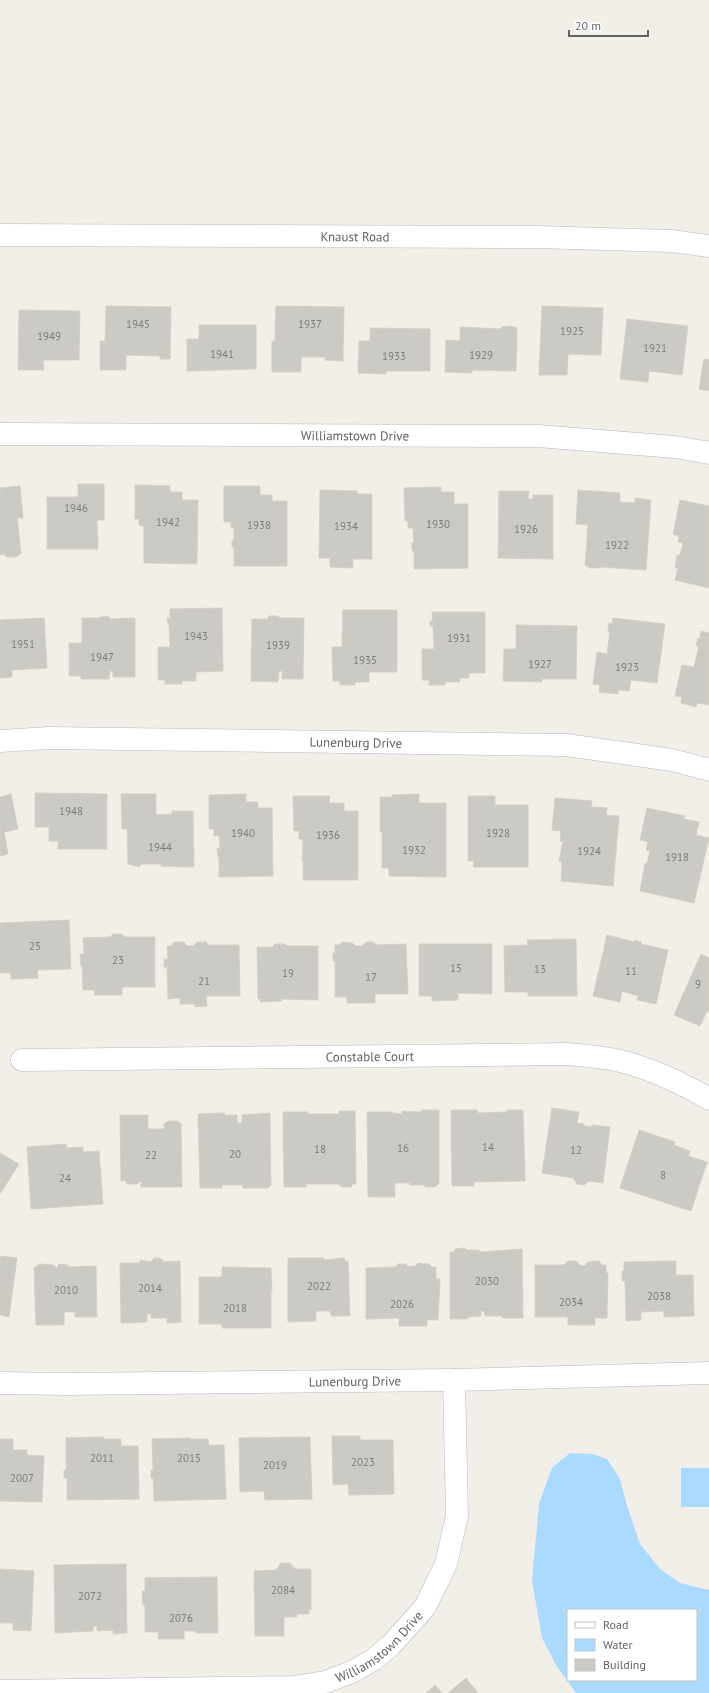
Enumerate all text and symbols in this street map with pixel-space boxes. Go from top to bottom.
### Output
scale bar [569,12,648,38]
text: 20 m [575,18,601,33]
street label: Knaust Road [320,228,390,245]
house number: 1945 [126,317,150,331]
house number: 1937 [298,317,322,331]
house number: 1925 [560,324,584,338]
house number: 1949 [37,329,61,343]
house number: 1921 [643,341,667,355]
house number: 1941 [210,347,234,361]
house number: 1929 [469,348,493,362]
house number: 1933 [382,349,406,363]
street label: Williamstown Drive [301,427,409,444]
house number: 1946 [64,501,88,515]
house number: 1942 [156,515,180,529]
house number: 1930 [426,517,450,531]
house number: 1938 [247,518,271,532]
house number: 1934 [334,519,358,533]
house number: 1926 [514,522,538,536]
house number: 1922 [605,538,629,552]
house number: 1943 [184,629,208,643]
house number: 1931 [447,631,471,645]
house number: 1951 [11,637,35,651]
house number: 1939 [266,638,290,652]
house number: 1947 [90,650,114,664]
house number: 1935 [353,653,377,667]
house number: 1927 [528,657,552,671]
house number: 1923 [615,660,639,674]
street label: Lunenburg Drive [310,733,402,751]
house number: 1948 [59,804,83,818]
house number: 1940 [231,826,255,840]
house number: 1928 [486,826,510,840]
house number: 1936 [316,828,340,842]
house number: 1944 [148,840,172,854]
house number: 1932 [402,843,426,857]
house number: 1924 [577,844,601,858]
house number: 1918 [665,850,689,864]
house number: 25 [29,939,41,953]
house number: 23 [112,953,124,967]
house number: 15 [450,961,462,975]
house number: 13 [534,962,546,976]
house number: 11 [625,964,637,978]
house number: 19 [282,966,294,980]
house number: 17 [365,970,377,984]
house number: 21 [198,974,210,988]
house number: 9 [695,977,701,991]
street label: Constable Court [326,1047,415,1065]
house number: 14 [482,1140,494,1154]
house number: 16 [397,1141,409,1155]
house number: 18 [314,1142,326,1156]
house number: 12 [570,1143,582,1157]
house number: 20 [229,1147,241,1161]
house number: 22 [145,1148,157,1162]
house number: 8 [660,1168,666,1182]
house number: 24 [59,1171,71,1185]
house number: 2030 [475,1274,499,1288]
house number: 2022 [307,1279,331,1293]
house number: 2014 [138,1281,162,1295]
house number: 2010 [54,1283,78,1297]
house number: 2038 [647,1289,671,1303]
house number: 2034 [559,1295,583,1309]
house number: 2026 [390,1297,414,1311]
house number: 2018 [223,1301,247,1315]
street label: Lunenburg Drive [309,1372,401,1390]
house number: 2011 [90,1451,114,1465]
house number: 2015 [177,1451,201,1465]
house number: 2023 [351,1455,375,1469]
house number: 2019 [263,1458,287,1472]
house number: 2007 [10,1471,34,1485]
house number: 2084 [271,1583,295,1597]
house number: 2072 [78,1589,102,1603]
street label: Williamstown Drive [333,1607,426,1686]
legend [567,1609,697,1681]
house number: 2076 [169,1611,193,1625]
text: Road [603,1617,628,1632]
text: Water [603,1637,633,1652]
text: Building [603,1657,646,1672]

